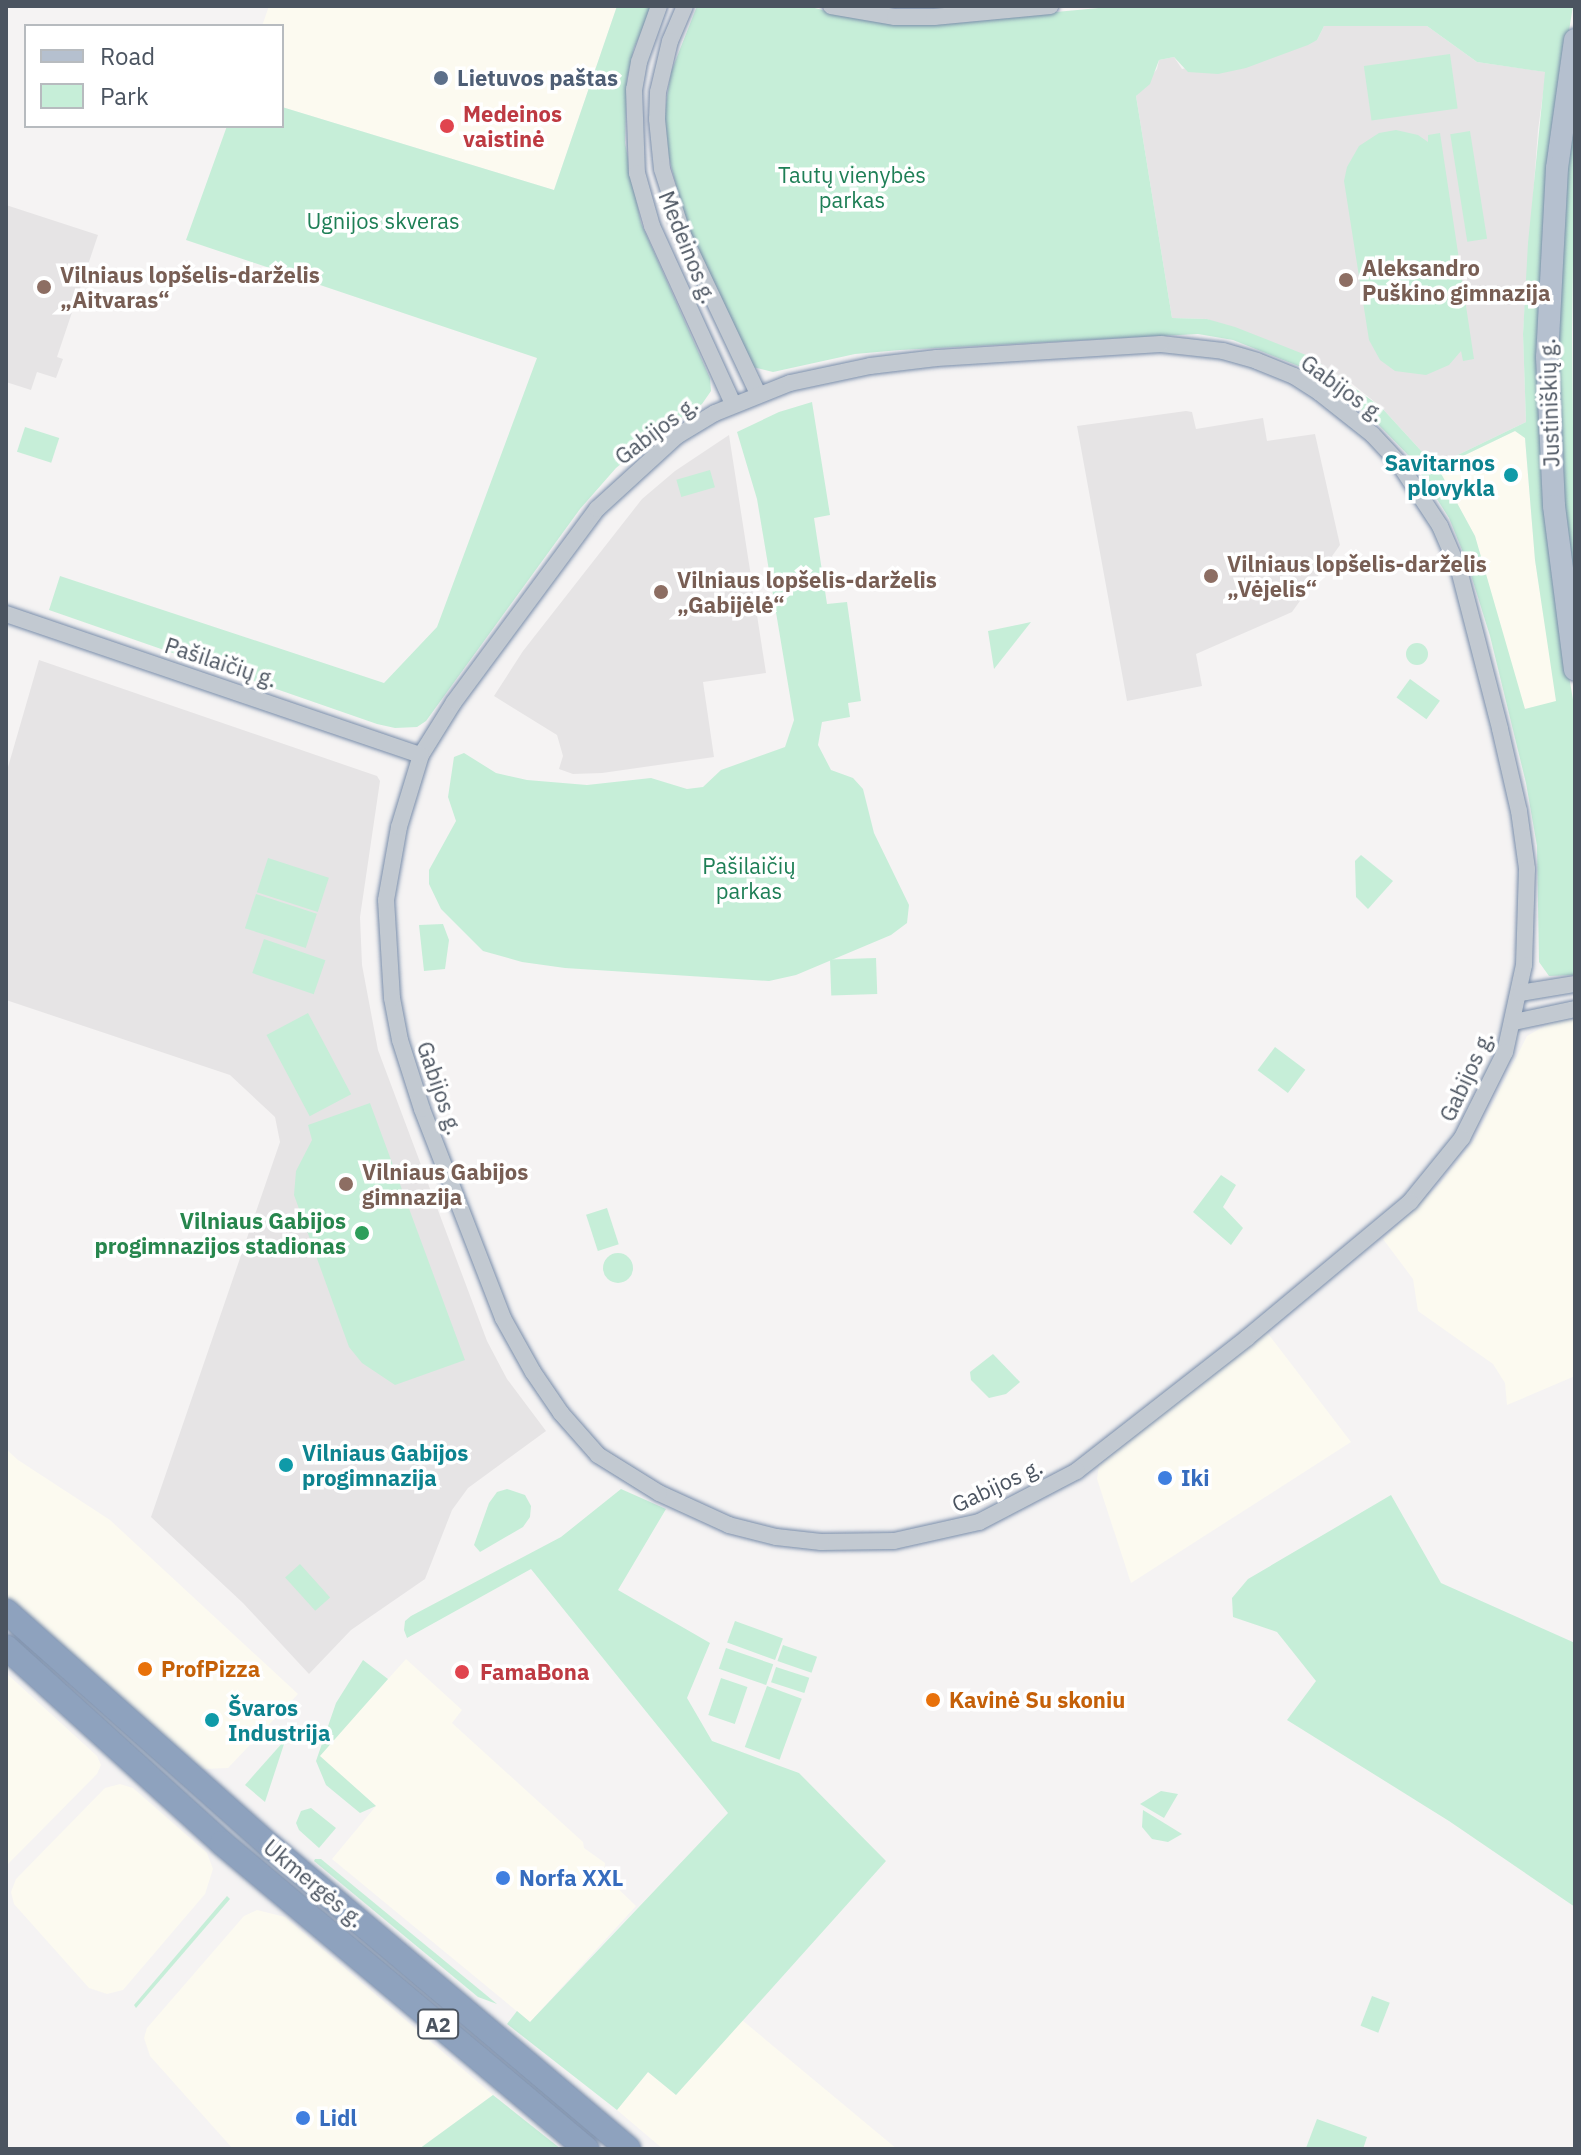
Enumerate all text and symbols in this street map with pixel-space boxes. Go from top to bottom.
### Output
legend [24,24,284,128]
text: Road [100,40,155,72]
place label: Lietuvos paštas [457,65,618,91]
marker: Lietuvos paštas [432,69,450,87]
text: Park [100,80,149,112]
place label: Medeinos vaistinė [463,100,562,152]
marker: Medeinos vaistinė [438,117,456,135]
park label: Tautų vienybės parkas [778,161,926,212]
street label: Medeinos g. [653,187,723,307]
park label: Ugnijos skveras [306,208,460,234]
place label: Aleksandro Puškino gimnazija [1362,254,1551,306]
place label: Vilniaus lopšelis-darželis „Aitvaras“ [60,261,320,312]
marker: Aleksandro Puškino gimnazija [1337,271,1355,289]
marker: Vilniaus lopšelis-darželis „Aitvaras“ [35,278,53,296]
street label: Justiniškių g. [1534,338,1564,468]
street label: Gabijos g. [1296,349,1390,427]
street label: Gabijos g. [609,390,703,470]
place label: Savitarnos plovykla [1384,449,1495,500]
marker: Savitarnos plovykla [1502,466,1520,484]
place label: Vilniaus lopšelis-darželis „Vėjelis“ [1227,550,1487,602]
place label: Vilniaus lopšelis-darželis „Gabijėlė“ [677,566,937,618]
marker: Vilniaus lopšelis-darželis „Vėjelis“ [1202,567,1220,585]
marker: Vilniaus lopšelis-darželis „Gabijėlė“ [652,583,670,601]
street label: Pašilaičių g. [162,631,280,693]
park label: Pašilaičių parkas [702,852,796,904]
street label: Gabijos g. [1434,1027,1498,1125]
street label: Gabijos g. [412,1038,468,1138]
place label: Vilniaus Gabijos gimnazija [362,1158,528,1210]
marker: Vilniaus Gabijos gimnazija [337,1175,355,1193]
place label: Vilniaus Gabijos progimnazijos stadionas [94,1207,346,1258]
marker: Vilniaus Gabijos progimnazijos stadionas [353,1224,371,1242]
place label: Vilniaus Gabijos progimnazija [302,1439,468,1490]
street label: Gabijos g. [948,1453,1046,1517]
marker: Vilniaus Gabijos progimnazija [277,1456,295,1474]
place label: Iki [1181,1465,1209,1491]
marker: Iki [1156,1469,1174,1487]
place label: ProfPizza [161,1656,260,1682]
place label: FamaBona [480,1659,589,1685]
marker: ProfPizza [136,1660,154,1678]
marker: FamaBona [451,1661,473,1683]
place label: Kavinė Su skoniu [949,1687,1125,1713]
marker: Kavinė Su skoniu [924,1691,942,1709]
place label: Švaros Industrija [228,1694,330,1746]
marker: Švaros Industrija [203,1711,221,1729]
street label: Ukmergės g. [259,1833,369,1933]
place label: Norfa XXL [519,1865,623,1891]
marker: Norfa XXL [494,1869,512,1887]
road number: A2 [416,2008,460,2040]
place label: Lidl [319,2105,357,2131]
marker: Lidl [294,2109,312,2127]

